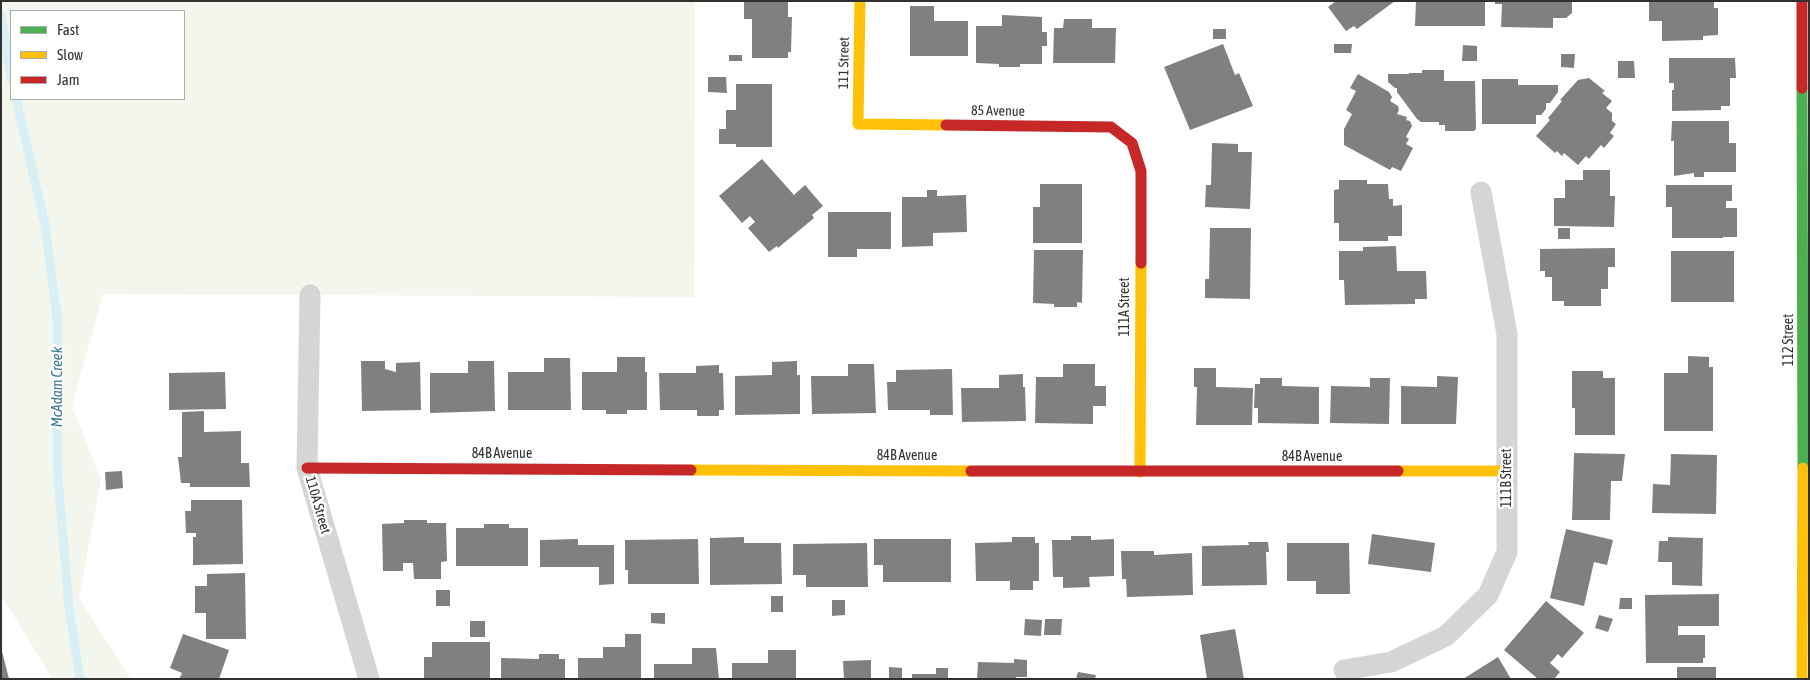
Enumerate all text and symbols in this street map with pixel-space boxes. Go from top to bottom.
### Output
legend [10,10,185,100]
text: Fast [57,21,79,38]
street label: 111 Street [835,37,853,89]
text: Slow [57,46,83,63]
text: Jam [57,71,80,88]
street label: 85 Avenue [971,102,1025,120]
street label: 111A Street [1117,277,1133,337]
street label: 112 Street [1781,314,1797,366]
water label: McAdam Creek [48,347,66,427]
street label: 84B Avenue [472,446,532,462]
street label: 84B Avenue [877,448,937,464]
street label: 111B Street [1499,448,1515,508]
street label: 84B Avenue [1282,449,1342,465]
street label: 110A Street [302,474,334,536]

